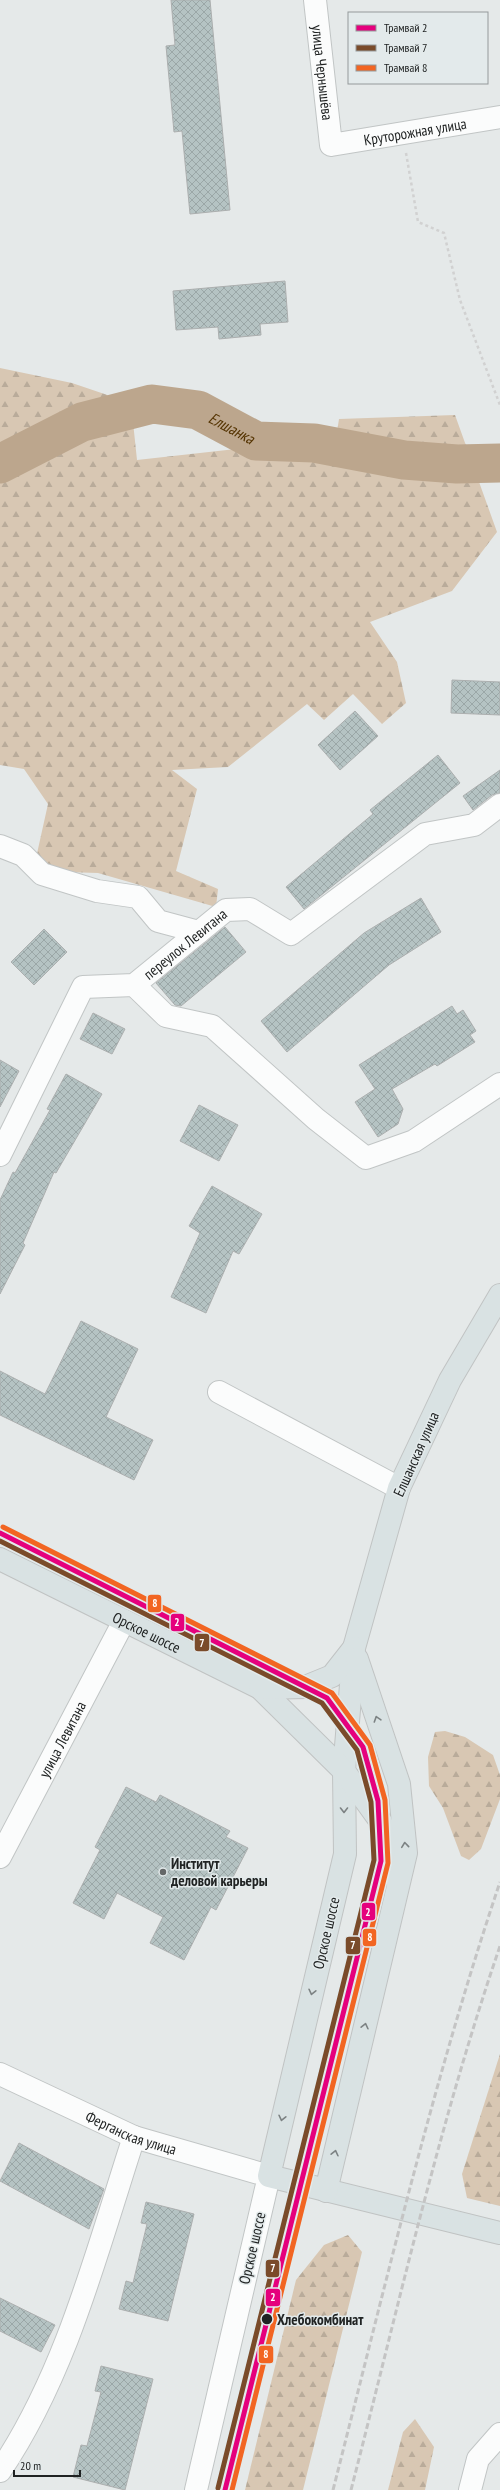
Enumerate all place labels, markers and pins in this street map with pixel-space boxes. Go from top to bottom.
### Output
place label: Институт деловой карьеры [170,1854,268,1890]
marker: Институт деловой карьеры [158,1867,168,1877]
place label: Хлебокомбинат [277,2310,364,2329]
marker: Хлебокомбинат [260,2312,274,2326]

